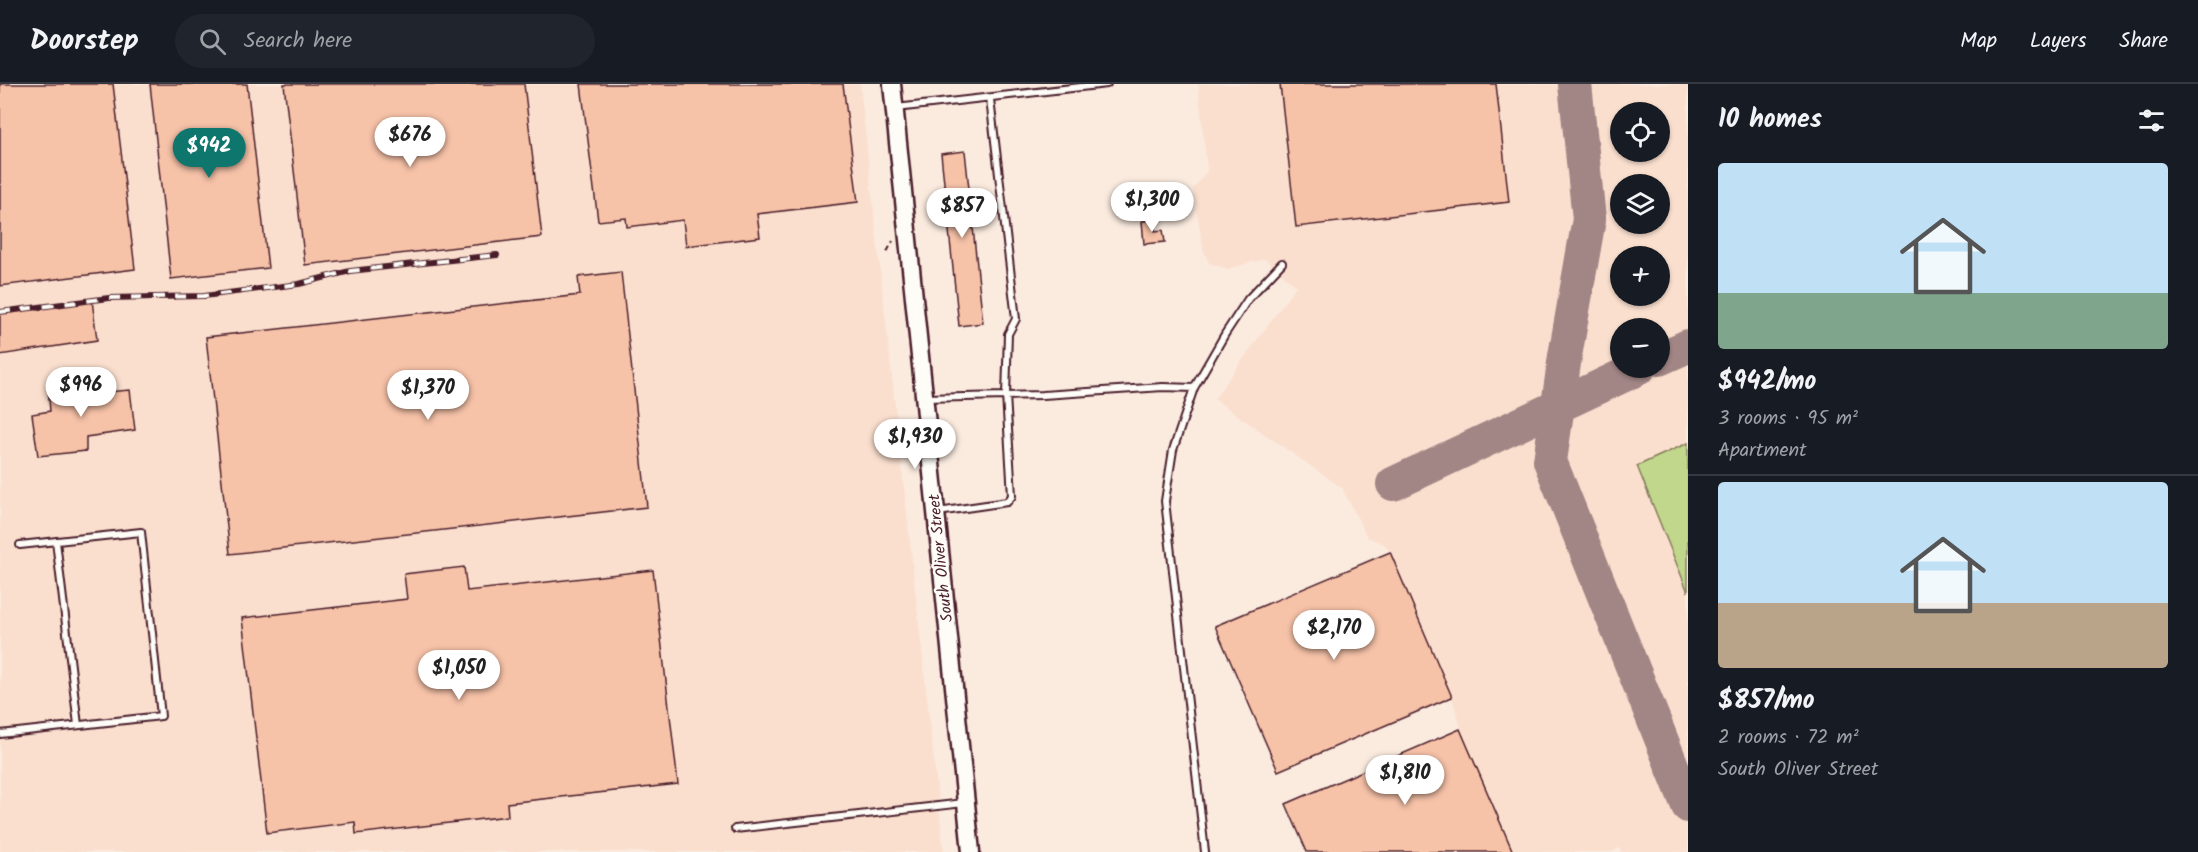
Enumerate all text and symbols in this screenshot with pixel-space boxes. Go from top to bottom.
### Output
search box [175,14,595,68]
text: Doorstep [30,19,139,64]
text: Search here [244,24,352,59]
icon: search [196,25,229,58]
text: Map [1960,25,1997,58]
text: Layers [2030,25,2086,58]
text: Share [2119,25,2168,58]
text: 10 homes [1718,99,1822,141]
map controls [1610,102,1670,378]
button: locate [1610,102,1670,162]
icon: filters [2135,104,2168,137]
pin: $676 [374,117,446,168]
text: $676 [389,120,431,152]
pin: $942 [173,128,245,179]
text: $942 [187,131,231,163]
button: layers [1610,174,1670,234]
pin: $1,300 [1103,182,1201,233]
text: $1,300 [1125,185,1179,217]
pin: $857 [926,188,998,239]
text: $857 [940,191,984,223]
icon: home [1889,202,1997,310]
button: + [1610,246,1670,306]
button: − [1610,318,1670,378]
text: $942/mo [1718,361,1816,403]
pin: $996 [45,367,117,418]
text: $996 [60,370,102,402]
pin: $1,370 [379,370,477,421]
text: $1,370 [401,373,455,405]
text: 3 rooms · 95 m² [1718,403,1858,435]
pin: $1,930 [866,419,964,470]
text: $1,930 [888,422,942,454]
text: Apartment [1718,435,1807,467]
street label: South Oliver Street [922,492,960,623]
icon: home [1889,521,1997,629]
pin: $2,170 [1285,610,1383,661]
text: $2,170 [1307,613,1361,645]
pin: $1,050 [410,650,508,701]
text: $1,050 [432,653,486,685]
text: $857/mo [1718,680,1815,722]
text: 2 rooms · 72 m² [1718,722,1859,754]
text: South Oliver Street [1718,754,1879,786]
pin: $1,810 [1356,755,1454,806]
text: $1,810 [1379,758,1431,790]

